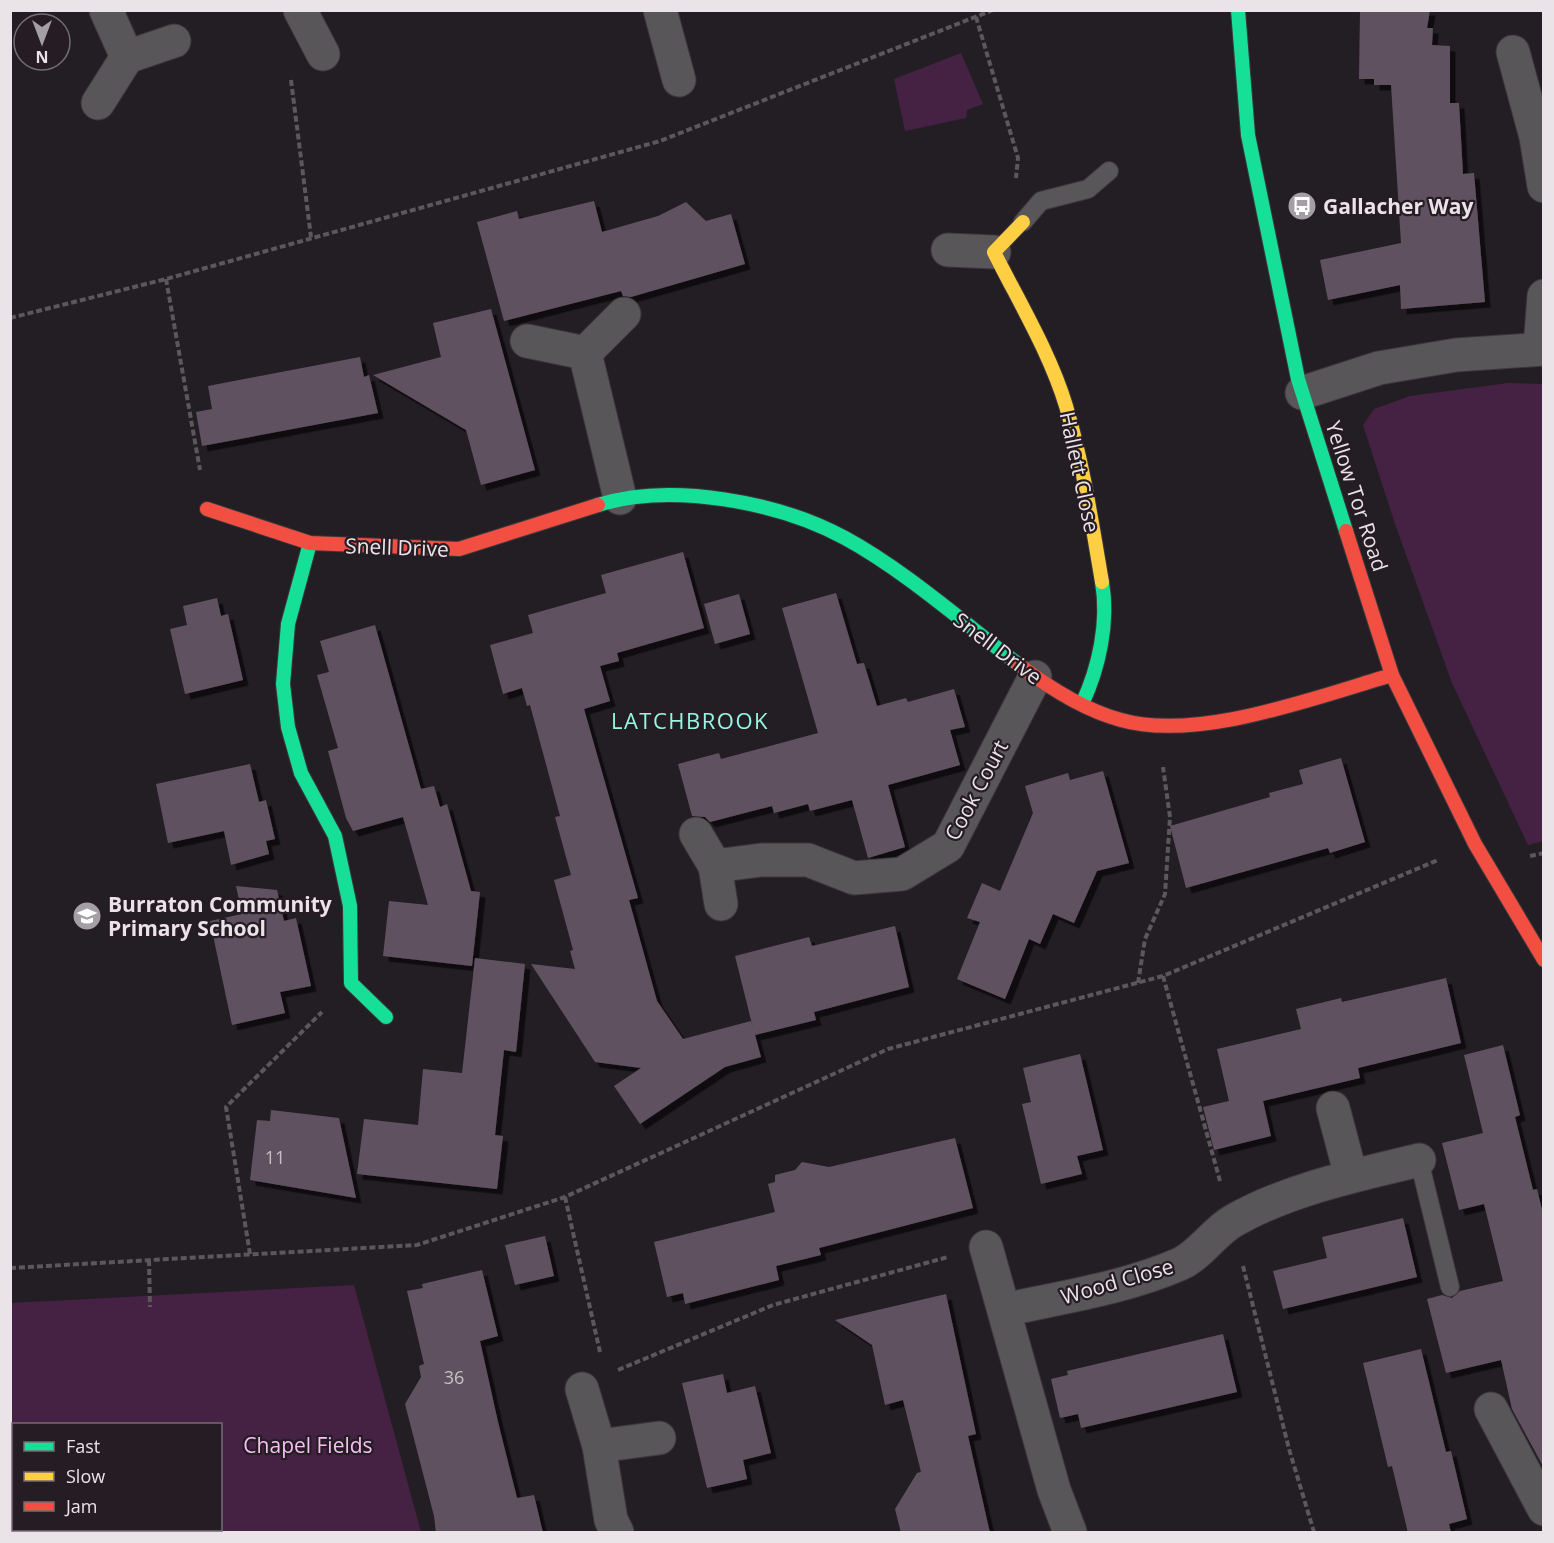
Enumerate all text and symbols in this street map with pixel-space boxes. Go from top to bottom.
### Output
north arrow [12,12,72,72]
text: N [35,46,49,68]
bus stop icon: Gallacher Way [1286,190,1318,222]
place label: Gallacher Way [1323,192,1473,220]
street label: Hallett Close [1054,409,1106,535]
street label: Yellow Tor Road [1319,417,1395,575]
street label: Snell Drive [345,531,449,563]
street label: Snell Drive [948,606,1048,690]
district label: LATCHBROOK [611,705,769,735]
street label: Cook Court [938,735,1014,845]
place label: Burraton Community Primary School [108,890,332,942]
school or university icon: Burraton Community Primary School [71,900,103,932]
house number: 11 [265,1145,285,1169]
street label: Wood Close [1057,1252,1177,1310]
house number: 36 [444,1365,464,1389]
legend [12,1423,222,1531]
park label: Chapel Fields [243,1431,373,1459]
text: Fast [66,1434,100,1458]
text: Slow [66,1464,105,1488]
text: Jam [64,1494,98,1518]

